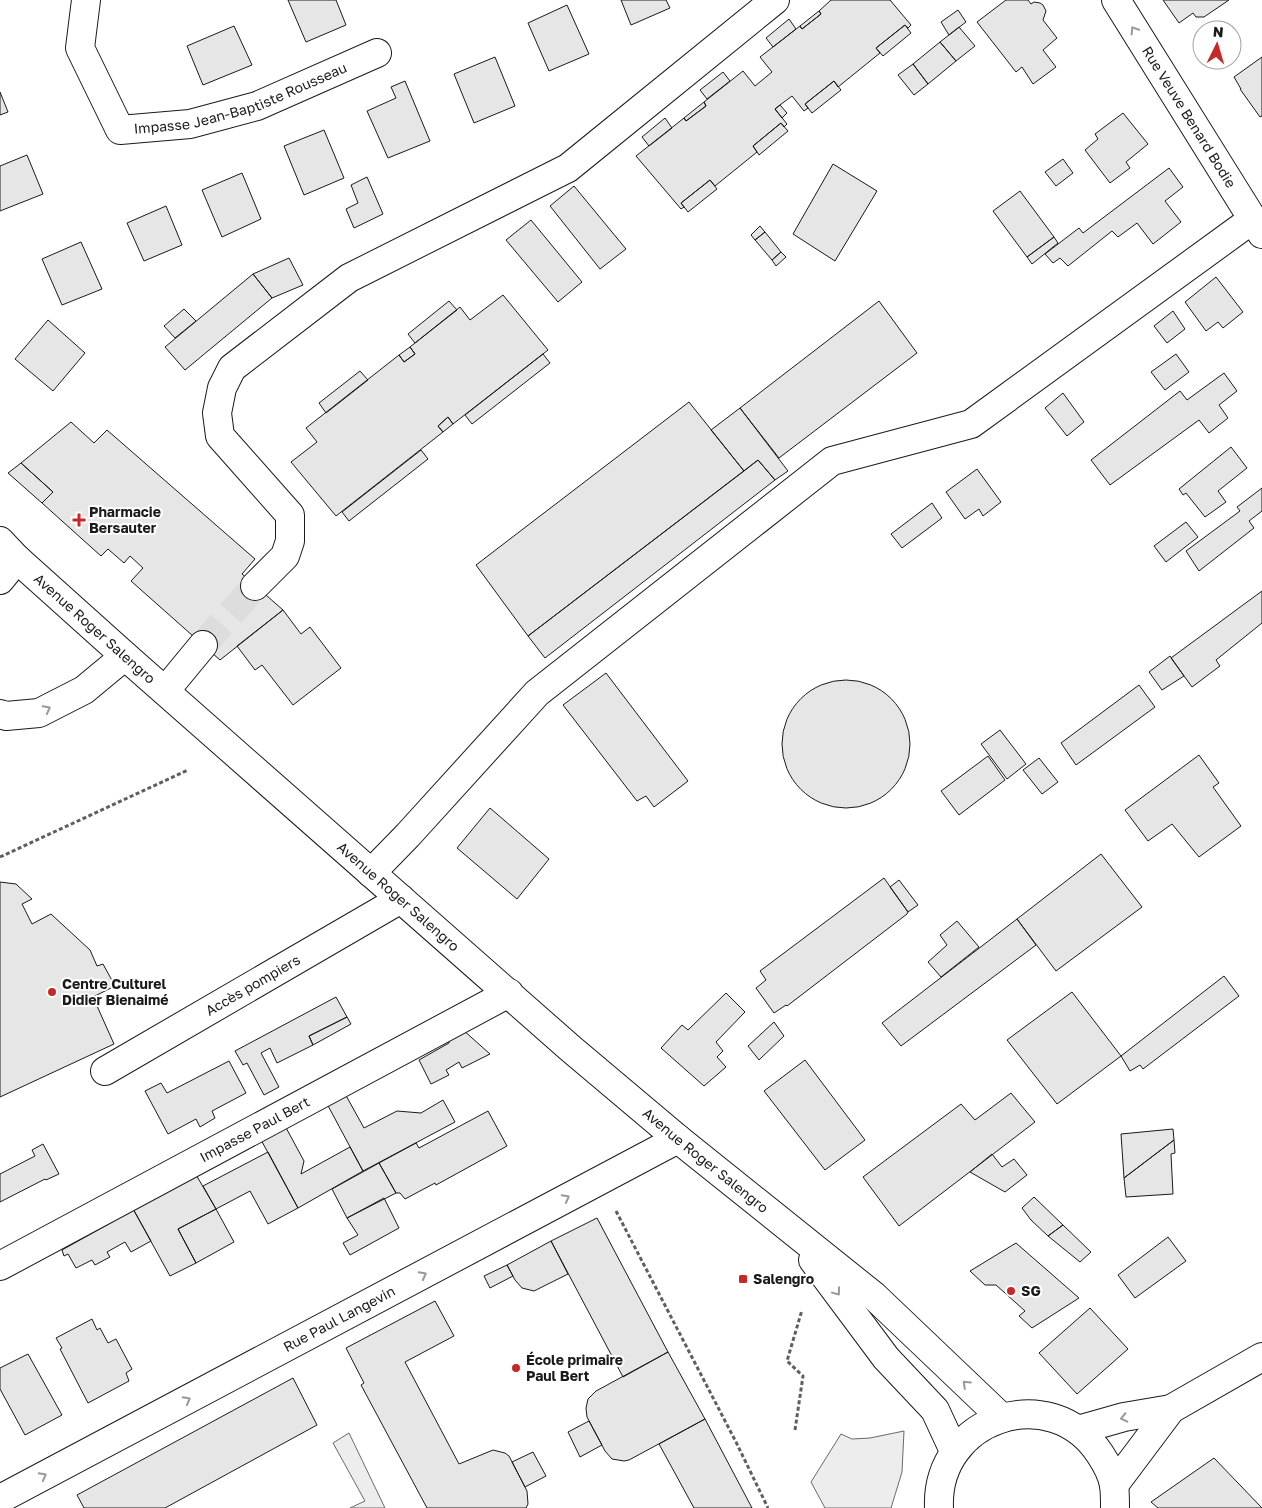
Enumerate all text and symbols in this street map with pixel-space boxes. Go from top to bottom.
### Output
north arrow [1192,20,1242,70]
text: N [1212,23,1224,40]
one-way arrow [1131,26,1140,35]
street label: Rue Veuve Benard Bodie [1139,43,1240,191]
street label: Impasse Jean-Baptiste Rousseau [133,58,349,137]
place label: Pharmacie Bersauter [89,503,161,536]
marker: Pharmacie Bersauter [73,514,85,526]
street label: Avenue Roger Salengro [31,570,159,687]
one-way arrow [42,705,51,715]
street label: Avenue Roger Salengro [334,838,463,954]
street label: Accès pompiers [202,951,303,1019]
place label: Centre Culturel Didier Bienaimé [62,975,168,1008]
marker: Centre Culturel Didier Bienaimé [46,986,58,998]
street label: Impasse Paul Bert [197,1093,312,1165]
street label: Avenue Roger Salengro [640,1104,772,1216]
one-way arrow [561,1195,570,1205]
place label: Salengro [753,1270,814,1287]
one-way arrow [418,1271,427,1281]
marker: Salengro [737,1273,749,1285]
street label: Rue Paul Langevin [280,1282,398,1355]
place label: SG [1021,1282,1041,1299]
marker: SG [1005,1285,1017,1297]
one-way arrow [831,1286,840,1296]
place label: École primaire Paul Bert [526,1351,623,1384]
marker: École primaire Paul Bert [510,1362,522,1374]
one-way arrow [963,1381,972,1390]
one-way arrow [181,1396,190,1406]
one-way arrow [1120,1412,1129,1423]
one-way arrow [38,1472,47,1482]

